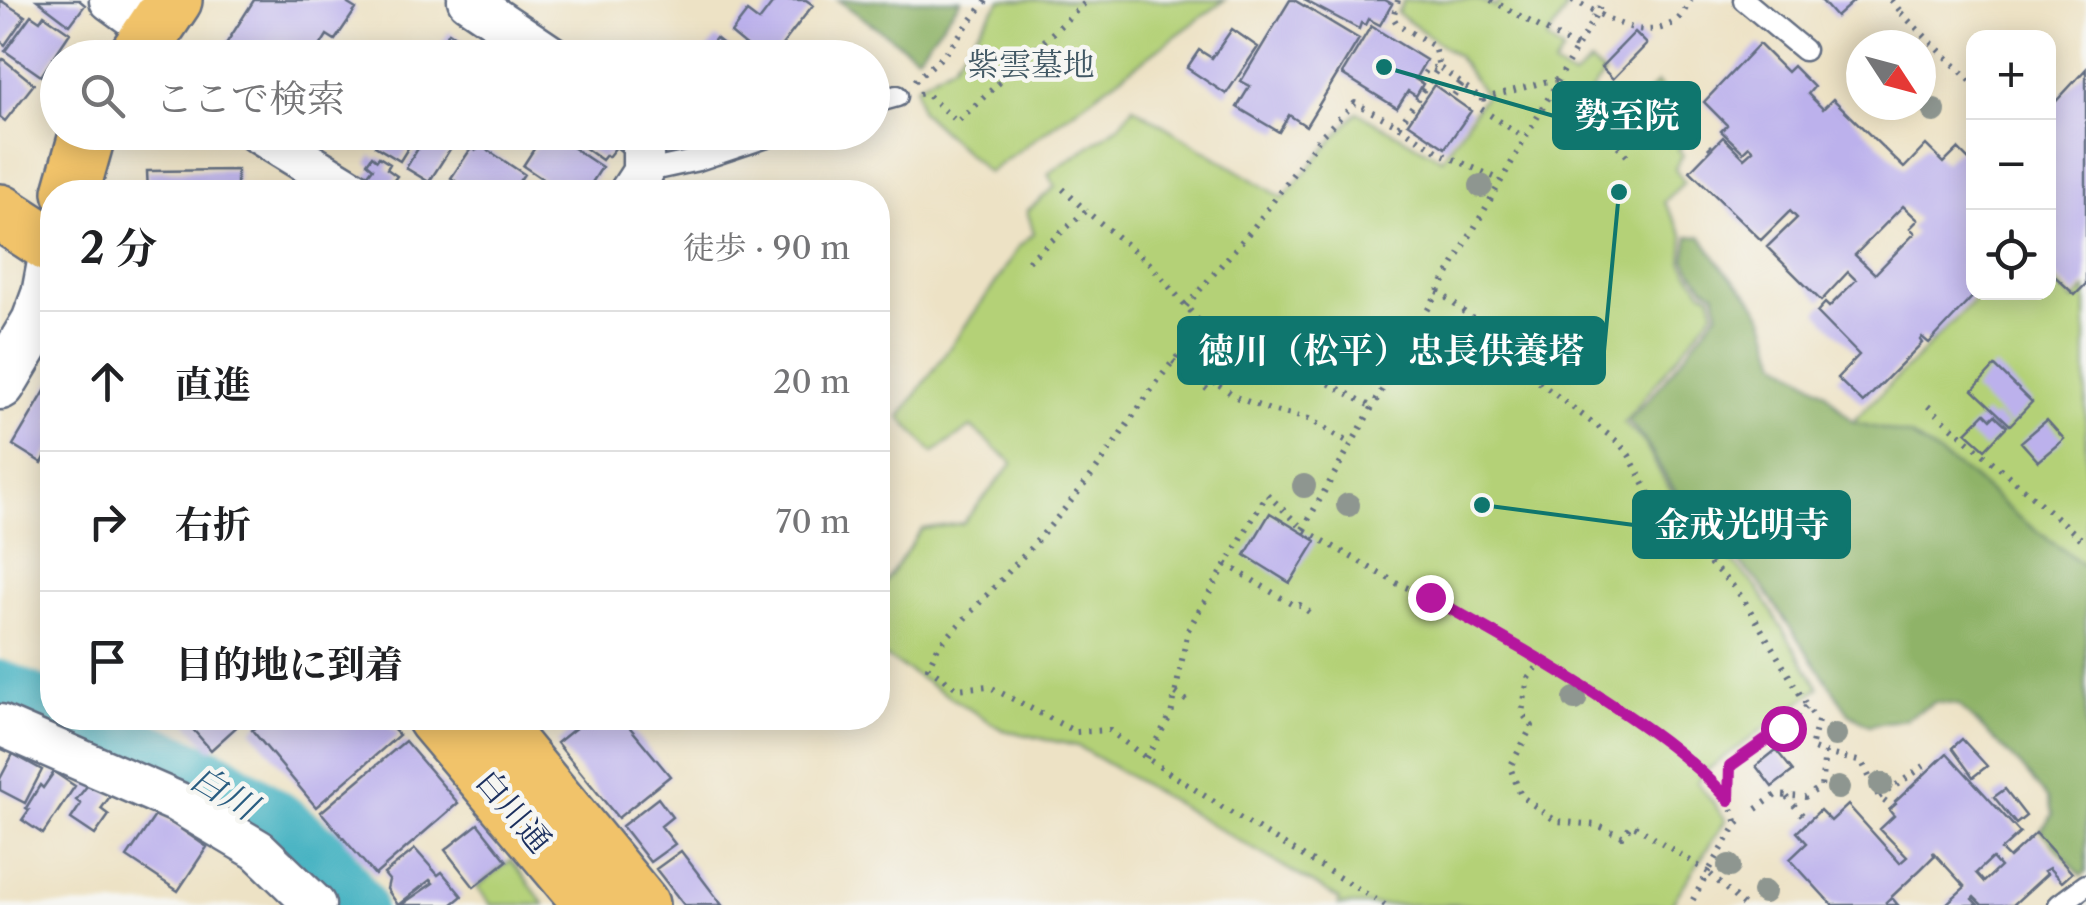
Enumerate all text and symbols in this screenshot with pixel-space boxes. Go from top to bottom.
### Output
north arrow [1846,30,1936,120]
map controls [1966,30,2056,300]
button: + [1966,30,2056,120]
search box [40,40,890,150]
park label: 紫雲墓地 [967,45,1095,84]
icon: search [75,68,130,123]
text: ここで検索 [155,75,345,122]
callout: 勢至院 [1554,83,1699,148]
text: 勢至院 [1574,94,1680,137]
button: − [1966,120,2056,210]
button: locate [1966,210,2056,300]
text: 2 分 [80,222,157,274]
text: 徒歩 · 90 m [683,228,850,267]
callout: 徳川（松平）忠長供養塔 [1179,318,1604,383]
text: 徳川（松平）忠長供養塔 [1198,329,1584,372]
icon: ahead [80,354,135,409]
text: 直進 [175,361,251,408]
text: 20 m [773,362,850,401]
callout: 金戒光明寺 [1634,492,1849,557]
icon: right [80,494,135,549]
text: 右折 [175,501,251,548]
text: 70 m [776,502,850,541]
text: 金戒光明寺 [1654,503,1830,546]
route end [1408,575,1454,621]
icon: arrive [80,634,135,689]
text: 目的地に到着 [175,641,403,688]
route start [1761,706,1807,752]
water label: 白川 [183,756,268,831]
street label: 白川通 [468,762,560,860]

